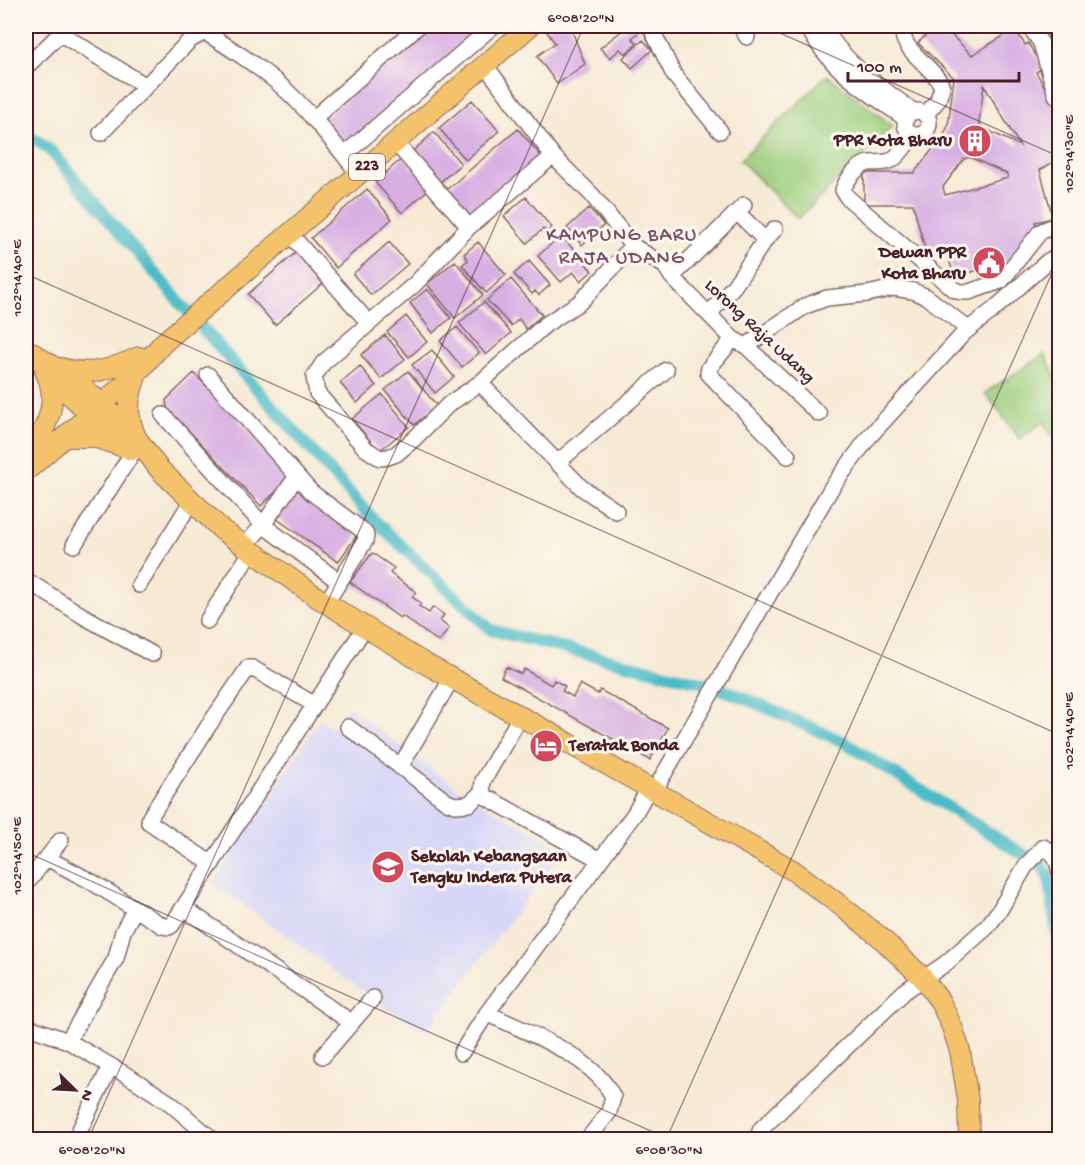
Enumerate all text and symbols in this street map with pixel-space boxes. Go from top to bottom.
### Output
text: 6°08'20"N [548,10,615,28]
scale bar [848,45,1019,83]
text: 100 m [856,58,902,79]
text: 102°14'30"E [1061,115,1079,194]
building icon: PPR Kota Bharu [957,123,993,159]
place label: PPR Kota Bharu [833,131,953,152]
road number: 223 [349,154,385,180]
district label: KAMPUNG BARU RAJA UDANG [546,225,698,271]
text: 102°14'40"E [9,239,27,317]
place label: Dewan PPR Kota Bharu [877,243,968,285]
public building icon: Dewan PPR Kota Bharu [971,245,1007,281]
street label: Lorong Raja Udang [699,275,819,389]
text: 102°14'40"E [1061,692,1079,770]
hotel icon: Teratak Bonda [528,728,564,764]
place label: Teratak Bonda [567,736,680,757]
text: 102°14'50"E [9,817,27,896]
place label: Sekolah Kebangsaan Tengku Indera Putera [409,847,572,889]
school or university icon: Sekolah Kebangsaan Tengku Indera Putera [370,849,406,885]
north arrow [45,1060,105,1120]
text: N [74,1086,96,1104]
text: 6°08'20"N [59,1142,126,1160]
text: 6°08'30"N [635,1142,703,1160]

